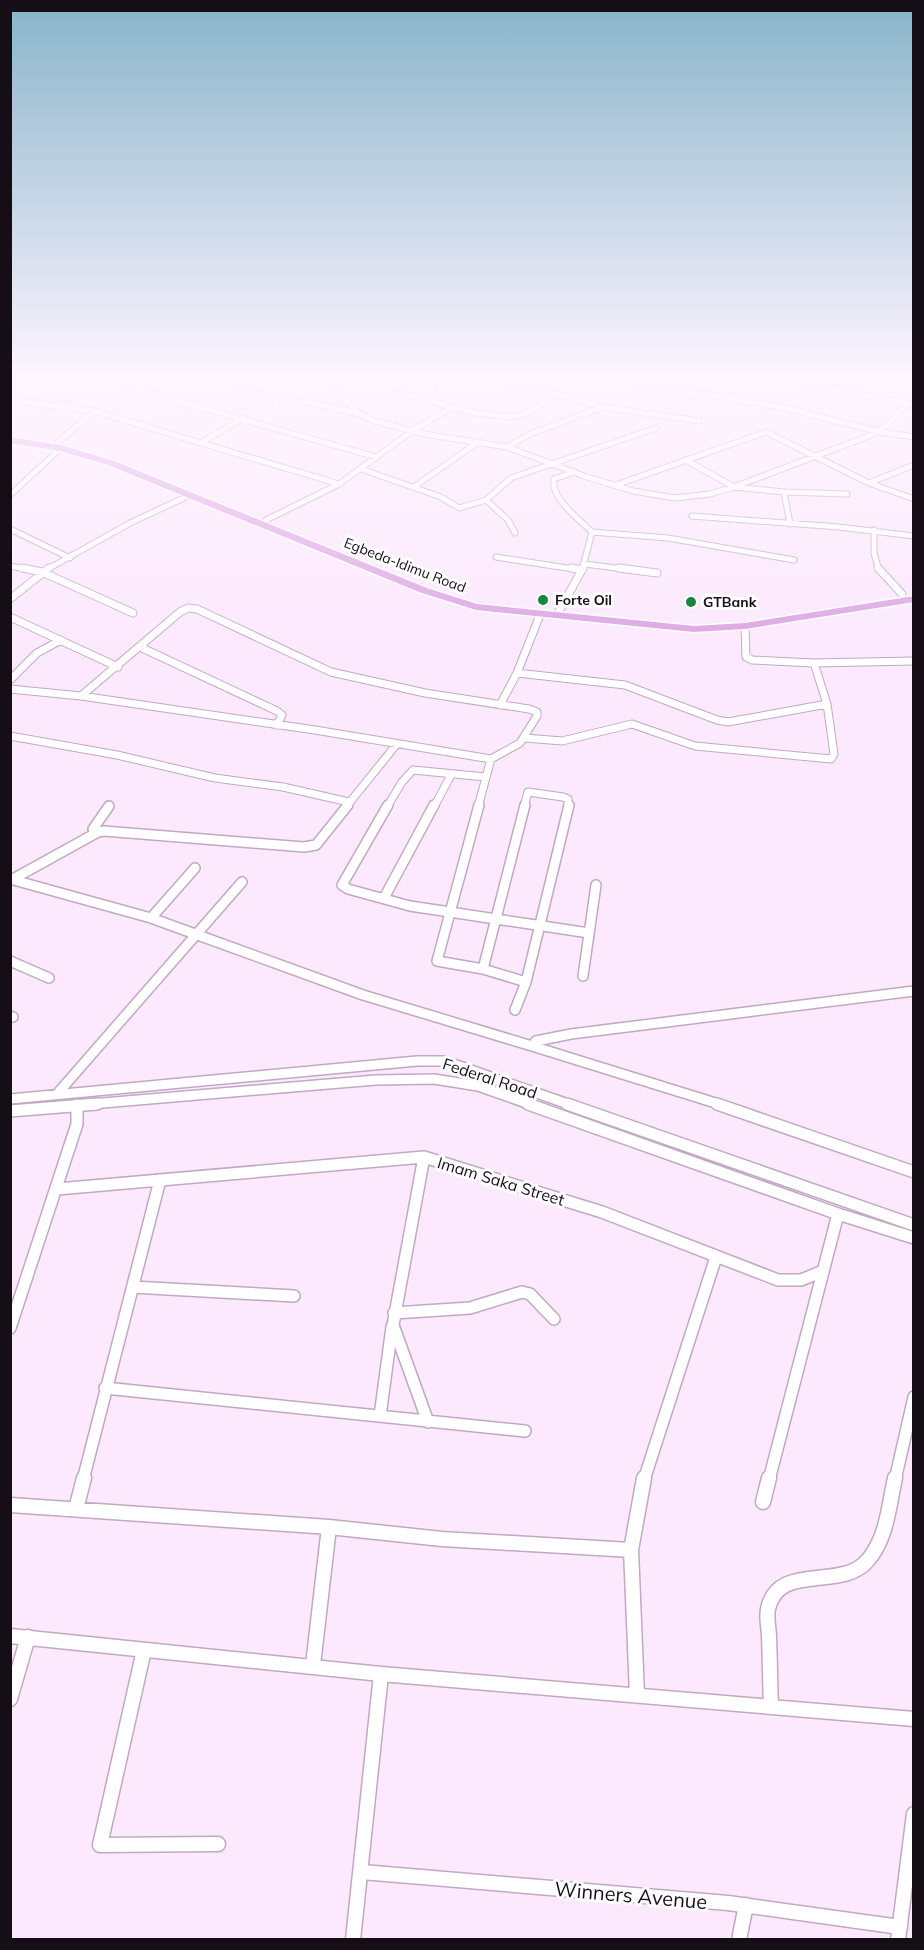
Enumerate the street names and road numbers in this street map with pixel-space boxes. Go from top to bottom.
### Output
street label: Egbeda-Idimu Road [341,533,469,597]
street label: Federal Road [440,1053,540,1103]
street label: Imam Saka Street [435,1152,567,1210]
street label: Winners Avenue [554,1876,708,1914]

